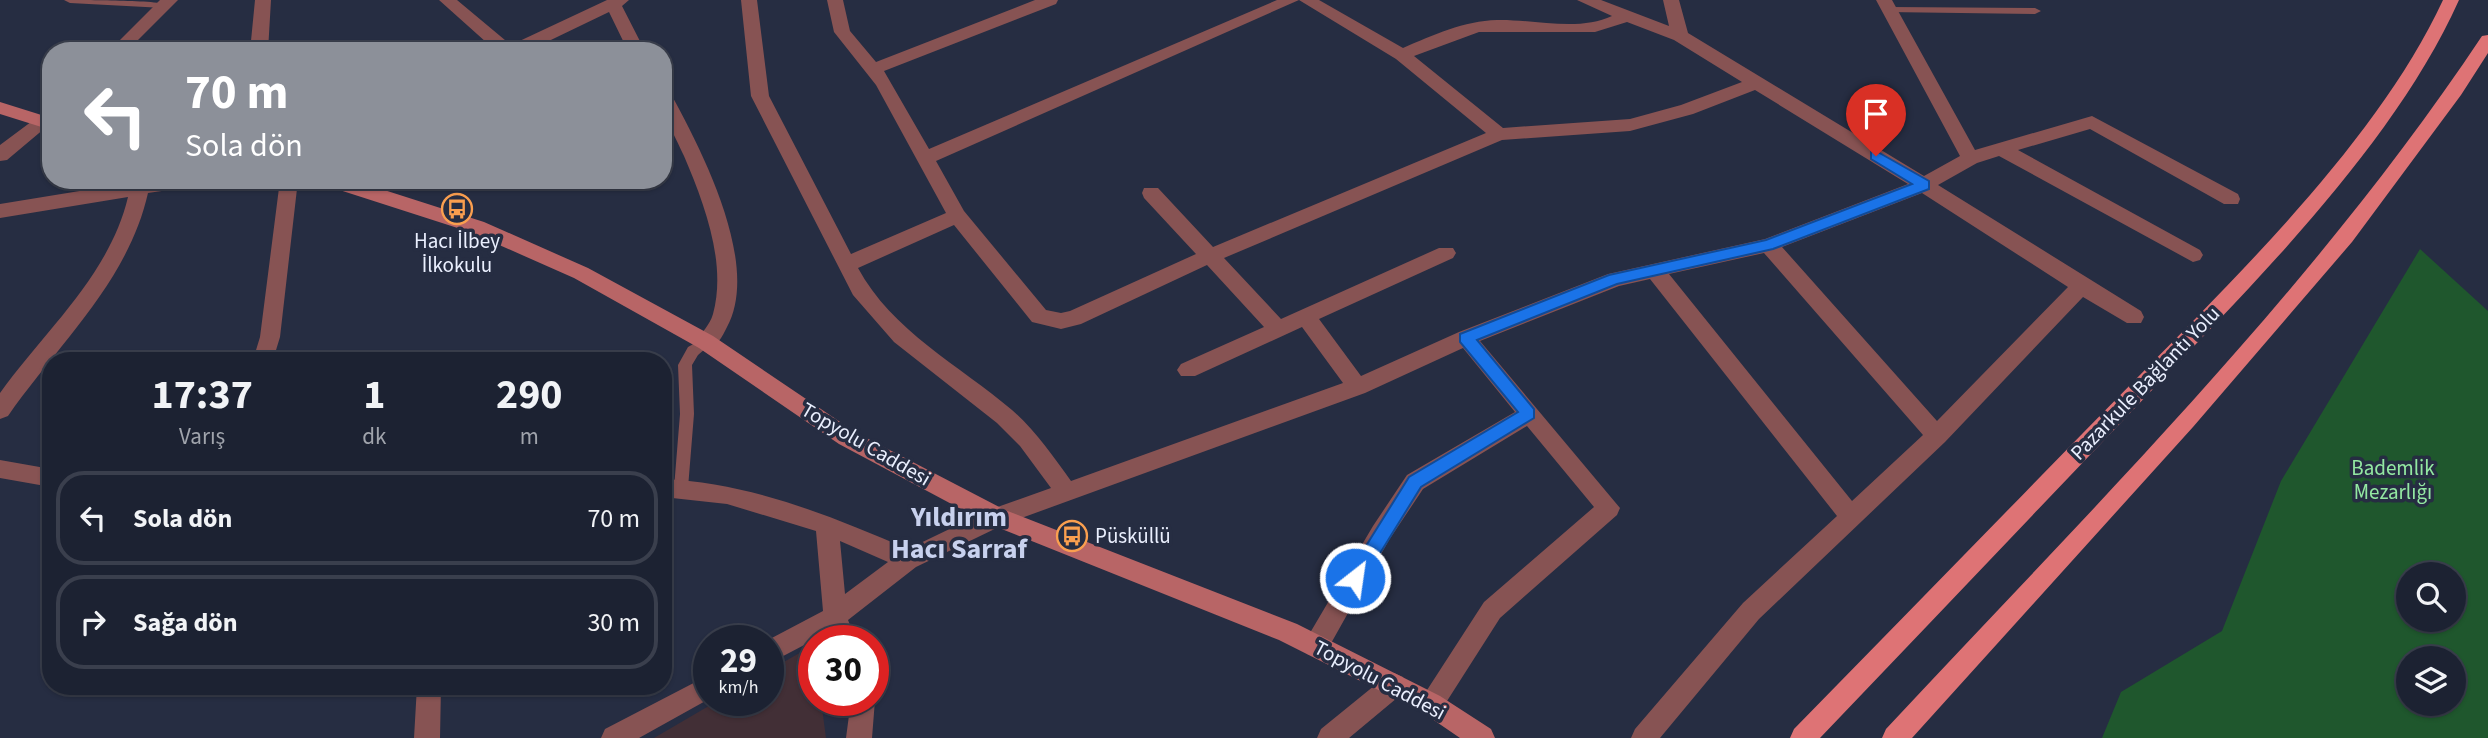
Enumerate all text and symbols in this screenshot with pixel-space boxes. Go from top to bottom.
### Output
text: 70 m [185,58,289,128]
icon: left [70,70,161,161]
pin [1846,84,1906,156]
icon: arrive [1857,95,1895,133]
text: Sola dön [185,123,303,169]
bus stop icon: Hacı İlbey İlkokulu [440,192,474,226]
place label: Hacı İlbey İlkokulu [414,226,500,280]
street label: Pazarkule Bağlantı Yolu [2063,299,2227,467]
text: 17:37 [152,365,253,425]
text: 1 [363,365,385,425]
text: 290 [496,365,563,425]
street label: Topyolu Caddesi [796,395,936,493]
text: Varış [179,420,225,453]
text: dk [362,420,386,453]
text: m [520,420,539,453]
park label: Bademlik Mezarlığı [2351,453,2435,507]
district label: Yıldırım Hacı Sarraf [891,497,1029,569]
icon: left [74,499,112,537]
text: Sola dön [133,500,232,537]
text: 70 m [587,500,640,537]
bus stop icon: Püsküllü [1055,519,1089,553]
place label: Püsküllü [1095,521,1171,551]
position arrow [1318,541,1392,615]
map controls [2396,562,2466,716]
button: search [2396,562,2466,632]
icon: right [74,603,112,641]
text: Sağa dön [133,604,238,641]
text: 30 m [587,604,640,641]
speed limit sign: 30 [798,625,889,716]
street label: Topyolu Caddesi [1309,633,1451,727]
text: 29 [720,636,757,686]
button: layers [2396,646,2466,716]
text: km/h [719,675,758,700]

